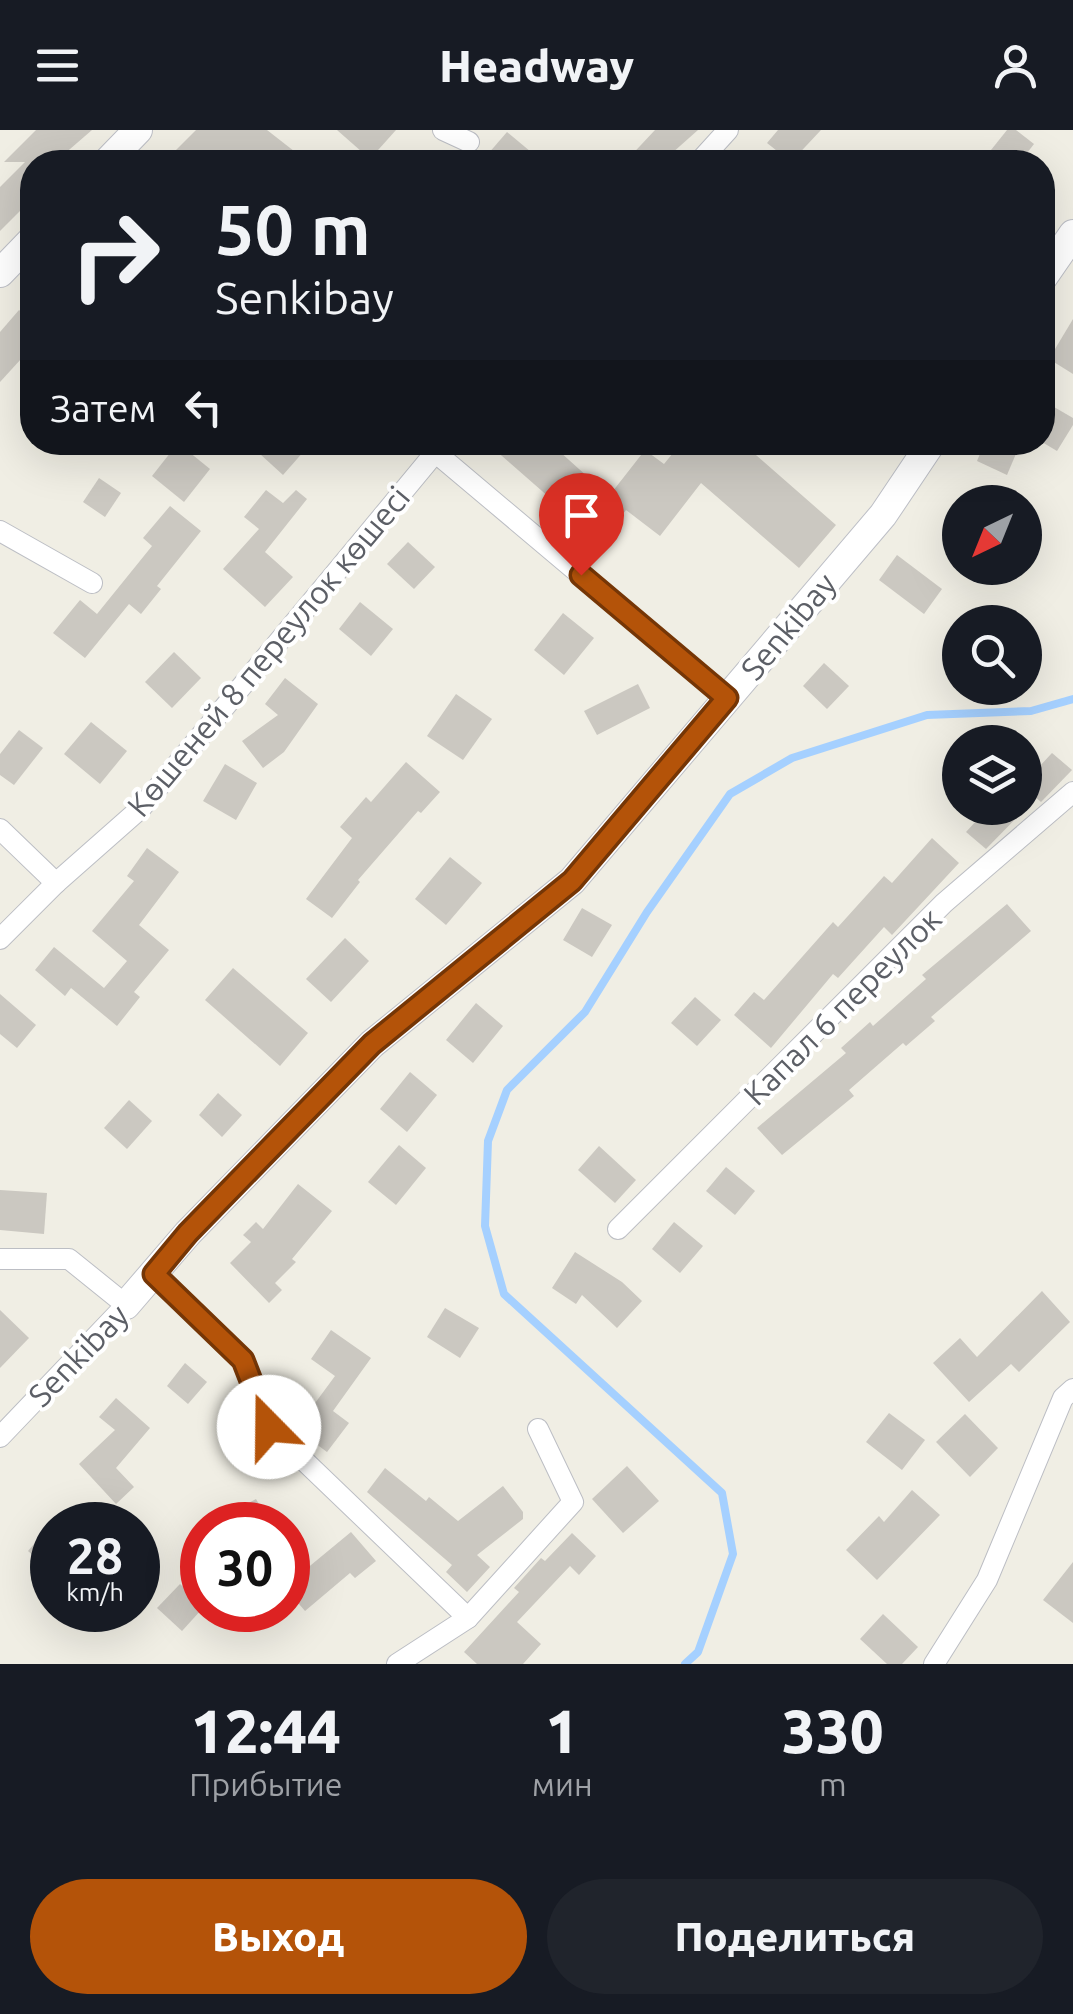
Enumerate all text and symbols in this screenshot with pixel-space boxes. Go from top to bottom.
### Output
icon: menu [30,38,85,93]
icon: person [988,38,1043,93]
text: Headway [439,40,634,91]
icon: right [50,190,180,320]
text: 50 m [215,190,371,268]
text: Senkibay [215,272,394,323]
icon: left [176,380,231,435]
text: Затем [50,387,156,429]
pin [539,473,624,576]
street label: Көшеней 8 переулок көшесі [120,479,416,823]
north arrow [942,485,1042,585]
map controls [942,485,1042,825]
icon: arrive [554,488,609,543]
street label: Senkibay [733,566,843,686]
button: search [942,605,1042,705]
button: layers [942,725,1042,825]
street label: Капал 6 переулок [736,900,948,1112]
street label: Senkibay [21,1297,135,1413]
position arrow [217,1375,321,1479]
speed limit sign: 30 [180,1502,310,1632]
text: 28 [67,1527,123,1583]
text: km/h [66,1578,124,1606]
text: 12:44 [191,1697,341,1764]
text: 1 [545,1697,579,1764]
text: 330 [782,1697,884,1764]
text: Прибытие [189,1766,342,1802]
text: мин [532,1766,593,1802]
text: m [819,1766,847,1802]
button: Выход [30,1879,527,1994]
button: Поделиться [547,1879,1043,1994]

